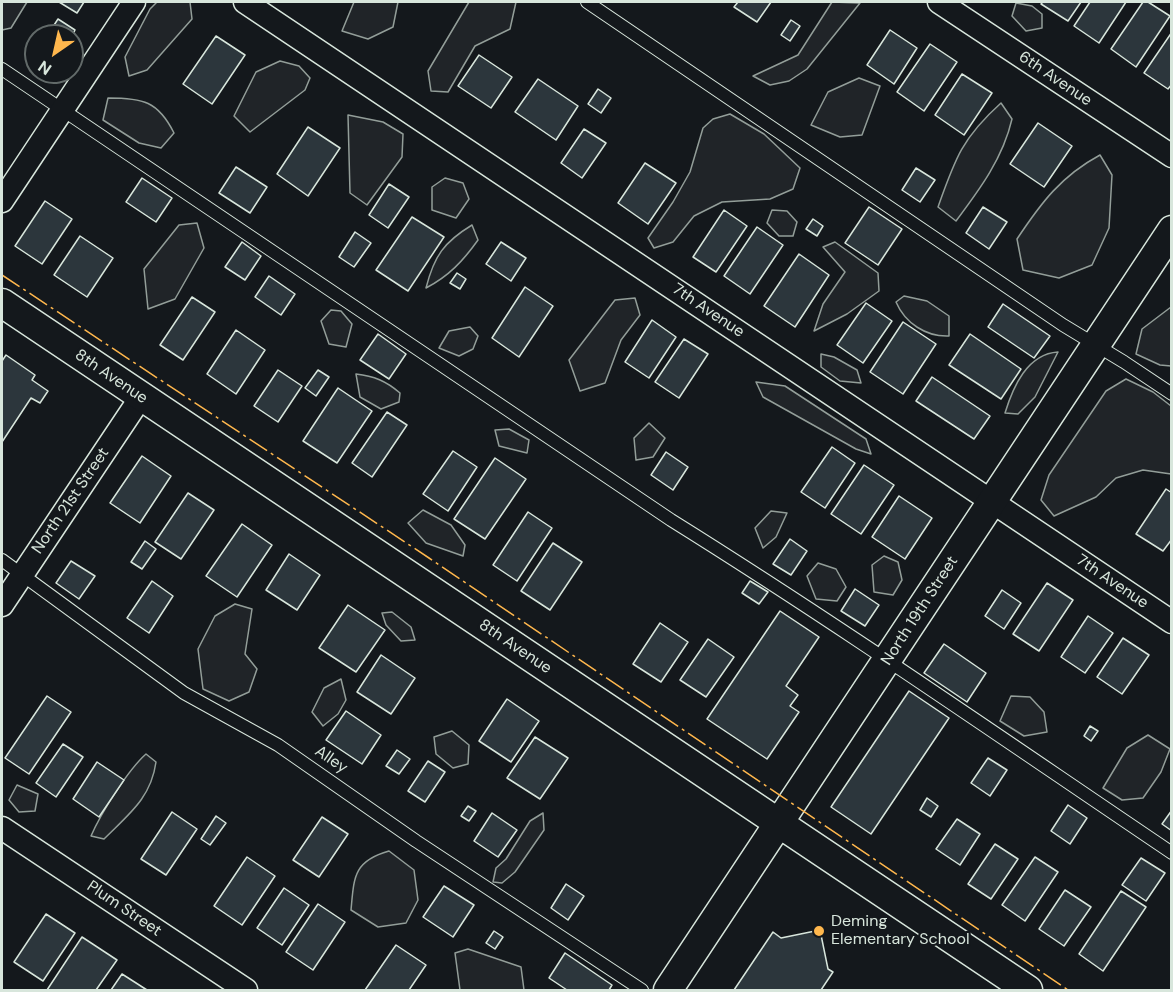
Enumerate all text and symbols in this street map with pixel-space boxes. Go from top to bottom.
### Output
north arrow [24,24,84,84]
street label: 6th Avenue [1015,48,1095,110]
text: N [34,56,55,80]
street label: 7th Avenue [668,280,748,342]
street label: 8th Avenue [71,346,151,408]
street label: North 21st Street [28,444,114,558]
street label: 7th Avenue [1072,551,1152,613]
street label: North 19th Street [878,553,962,669]
street label: 8th Avenue [475,616,555,678]
street label: Alley [311,742,351,778]
street label: Plum Street [83,877,165,941]
place label: Deming Elementary School [831,912,969,950]
marker: Deming Elementary School [812,924,826,938]

